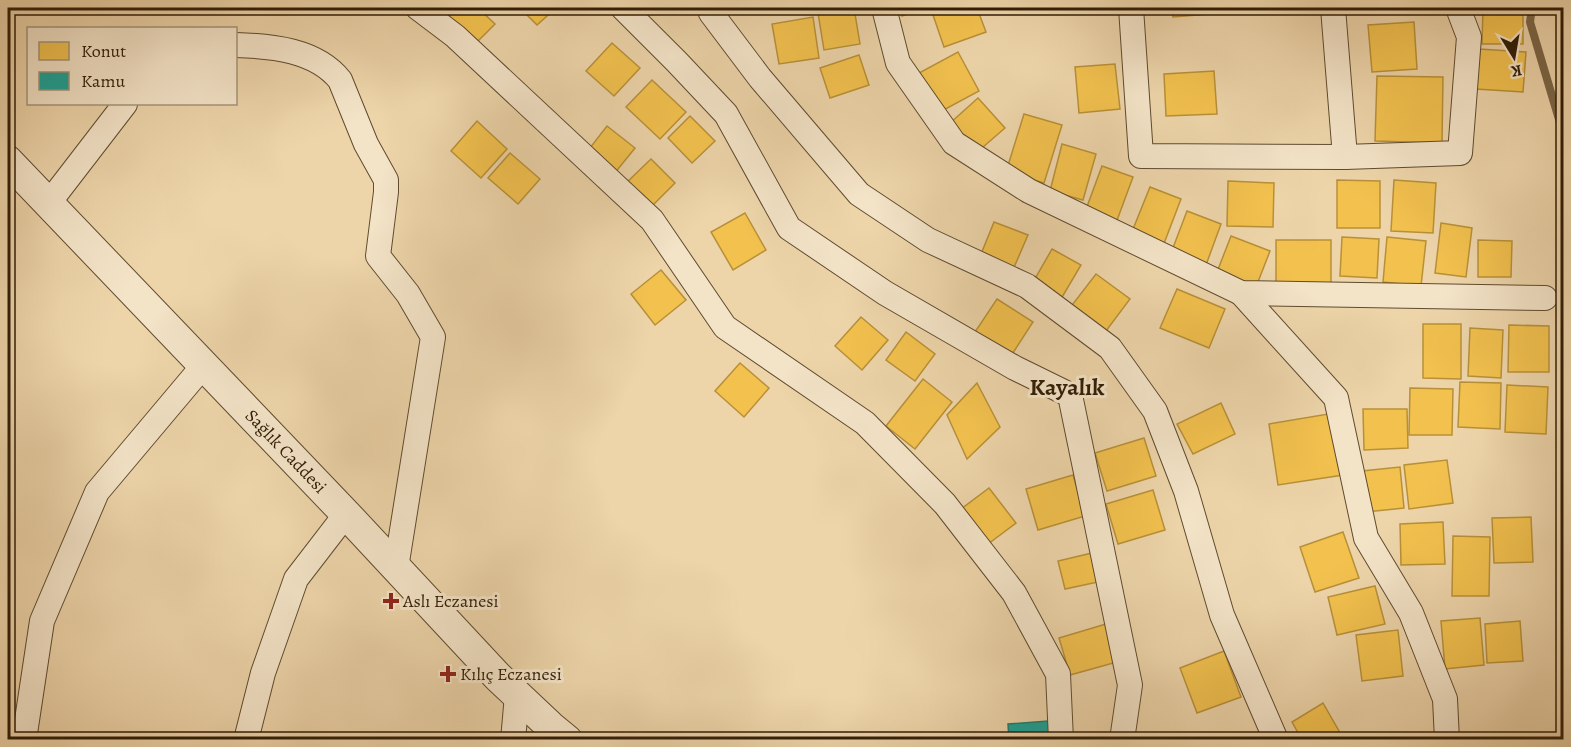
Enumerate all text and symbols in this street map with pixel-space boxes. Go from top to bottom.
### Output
legend [27,27,237,105]
north arrow [1484,27,1544,87]
text: Konut [81,39,126,63]
text: K [1509,59,1524,83]
text: Kamu [81,69,125,93]
district label: Kayalık [1030,371,1105,403]
street label: Sağlık Caddesi [240,404,332,499]
place label: Aslı Eczanesi [402,589,499,613]
marker: Aslı Eczanesi [384,594,398,608]
place label: Kılıç Eczanesi [460,662,562,686]
marker: Kılıç Eczanesi [441,667,455,681]

